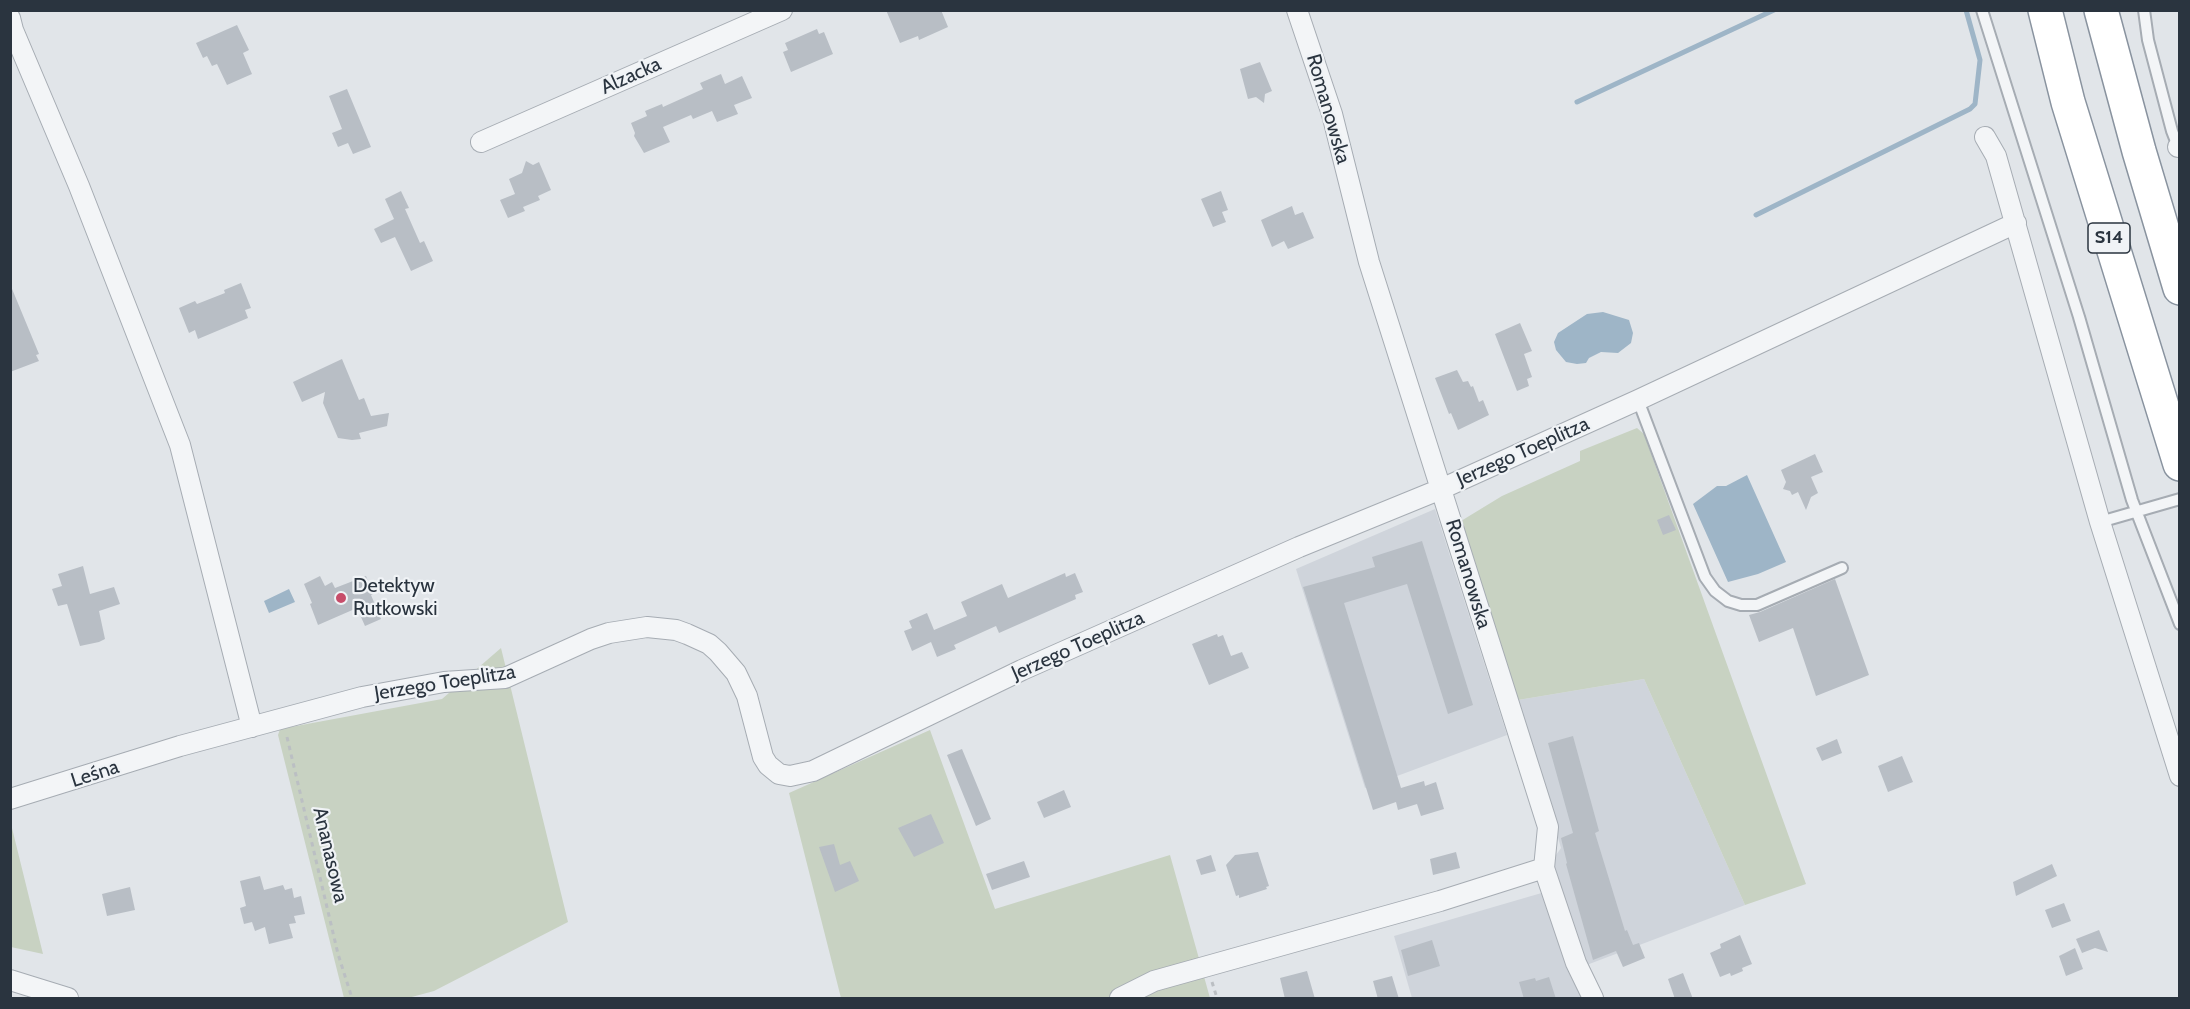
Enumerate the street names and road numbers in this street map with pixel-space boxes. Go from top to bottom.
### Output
street label: Romanowska [1301,51,1355,167]
street label: Alzacka [597,52,665,100]
road number: S14 [2088,223,2130,253]
street label: Jerzego Toeplitza [1453,412,1593,492]
street label: Romanowska [1440,516,1496,632]
street label: Jerzego Toeplitza [1008,606,1148,686]
street label: Jerzego Toeplitza [373,660,517,706]
street label: Leśna [68,755,122,793]
street label: Ananasowa [307,805,353,905]

